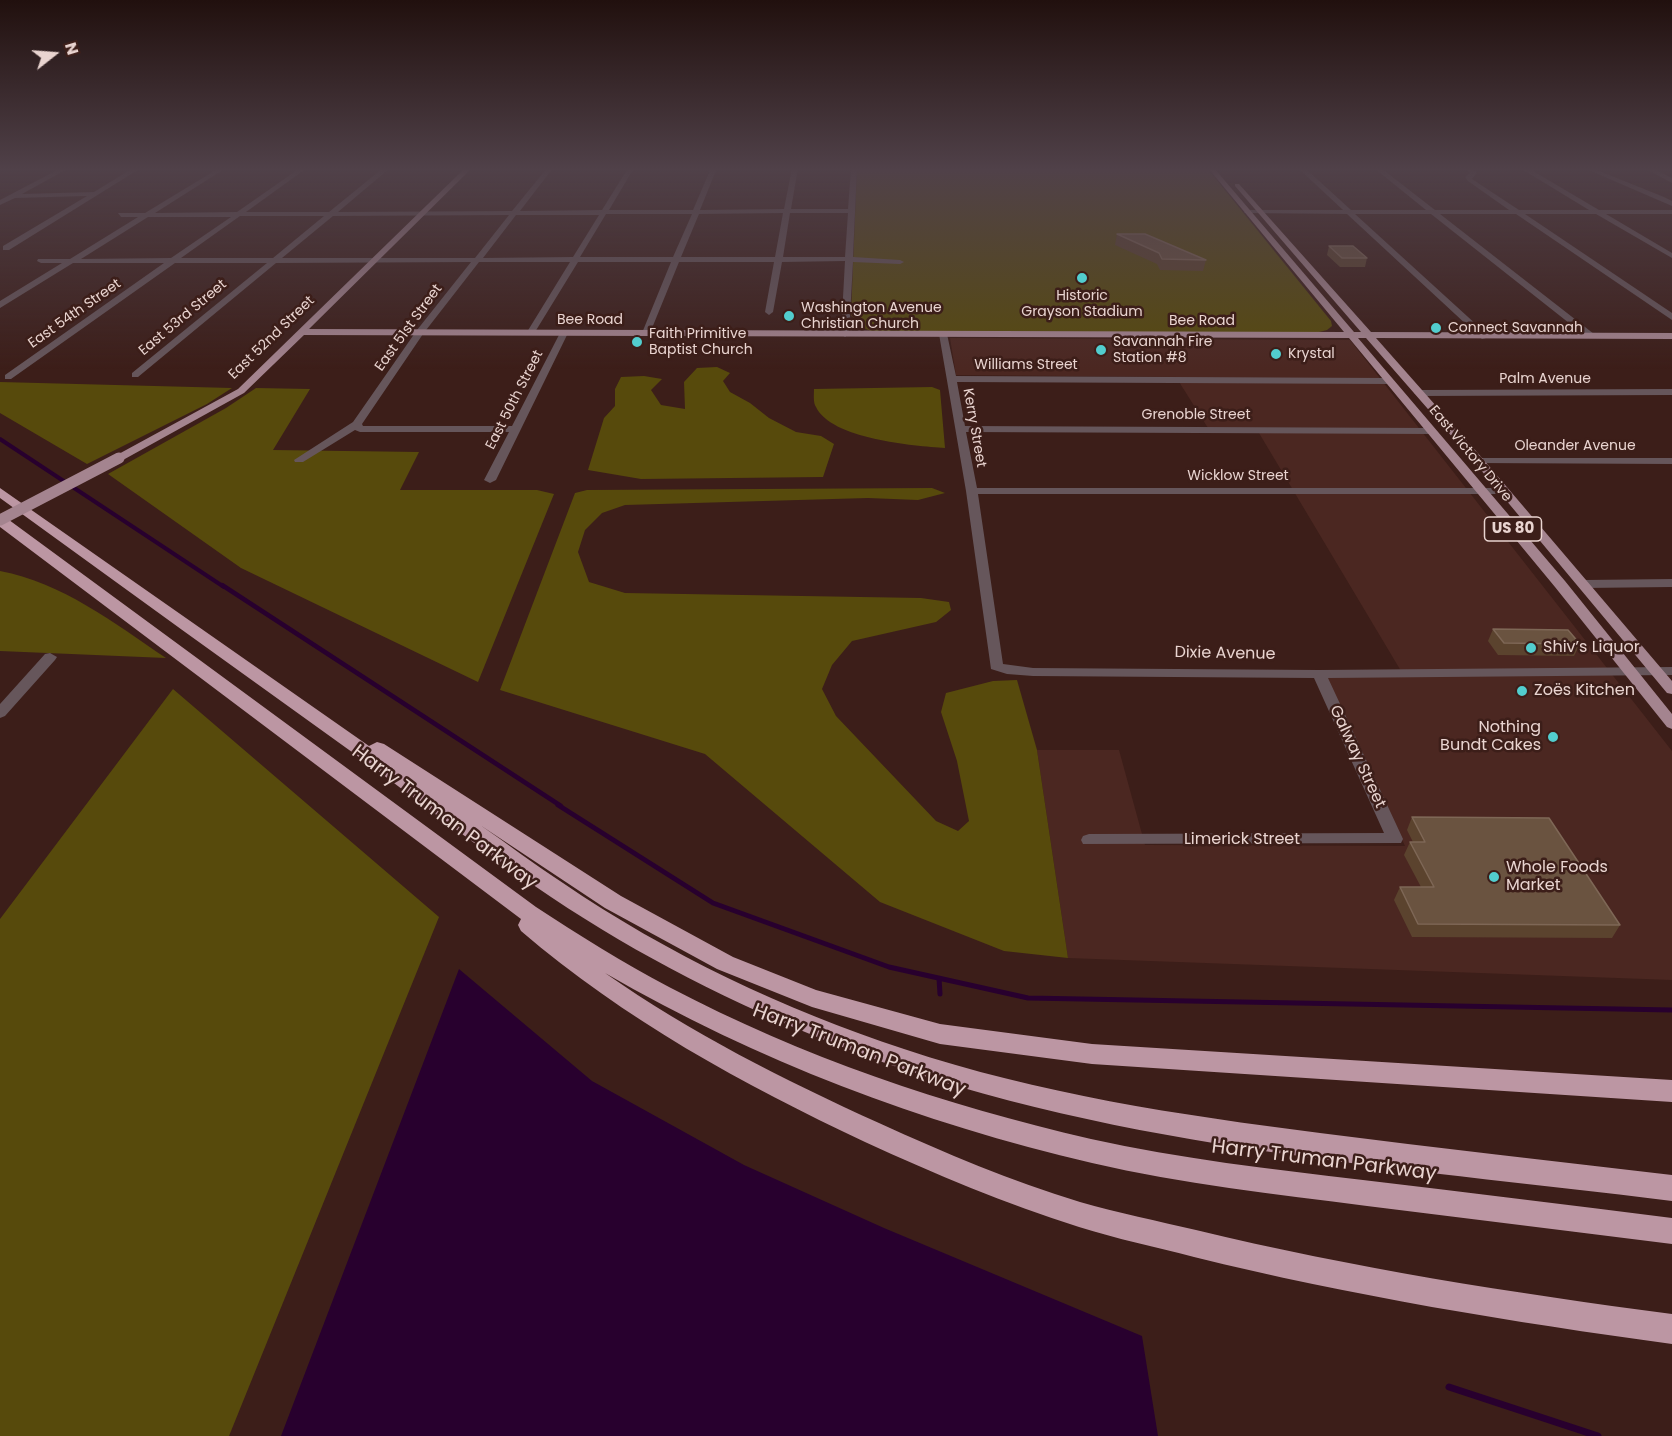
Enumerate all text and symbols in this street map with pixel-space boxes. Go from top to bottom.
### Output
north arrow [24,24,84,84]
text: N [59,39,84,58]
marker: Historic Grayson Stadium [1075,271,1089,285]
street label: East 54th Street [25,276,125,352]
street label: East 53rd Street [136,276,230,360]
street label: East 51st Street [372,281,446,375]
place label: Historic Grayson Stadium [1021,288,1143,320]
street label: East 52nd Street [226,293,318,383]
place label: Washington Avenue Christian Church [801,300,942,332]
marker: Washington Avenue Christian Church [782,309,796,323]
street label: Bee Road [557,312,623,328]
street label: Bee Road [1169,313,1235,329]
place label: Connect Savannah [1448,320,1583,336]
marker: Connect Savannah [1429,321,1443,335]
place label: Faith Primitive Baptist Church [649,326,753,358]
place label: Savannah Fire Station #8 [1113,334,1212,366]
marker: Faith Primitive Baptist Church [630,335,644,349]
marker: Savannah Fire Station #8 [1094,343,1108,357]
place label: Krystal [1288,346,1335,362]
marker: Krystal [1269,347,1283,361]
street label: East 50th Street [483,348,547,452]
street label: Williams Street [974,357,1078,373]
street label: Palm Avenue [1499,371,1591,387]
street label: Kerry Street [959,387,989,469]
street label: East Victory Drive [1425,403,1515,505]
street label: Grenoble Street [1141,407,1251,423]
street label: Oleander Avenue [1514,438,1636,454]
street label: Wicklow Street [1187,468,1289,484]
road number: US 80 [1484,517,1541,541]
place label: Shiv’s Liquor [1543,638,1640,658]
marker: Shiv’s Liquor [1524,641,1538,655]
street label: Dixie Avenue [1174,644,1276,664]
place label: Zoës Kitchen [1534,681,1635,701]
marker: Zoës Kitchen [1515,684,1529,698]
street label: Galway Street [1325,703,1389,811]
place label: Nothing Bundt Cakes [1440,718,1541,756]
marker: Nothing Bundt Cakes [1546,730,1560,744]
street label: Harry Truman Parkway [346,740,542,896]
street label: Limerick Street [1184,830,1300,850]
place label: Whole Foods Market [1506,858,1608,896]
marker: Whole Foods Market [1487,870,1501,884]
street label: Harry Truman Parkway [749,999,969,1103]
street label: Harry Truman Parkway [1210,1135,1438,1187]

